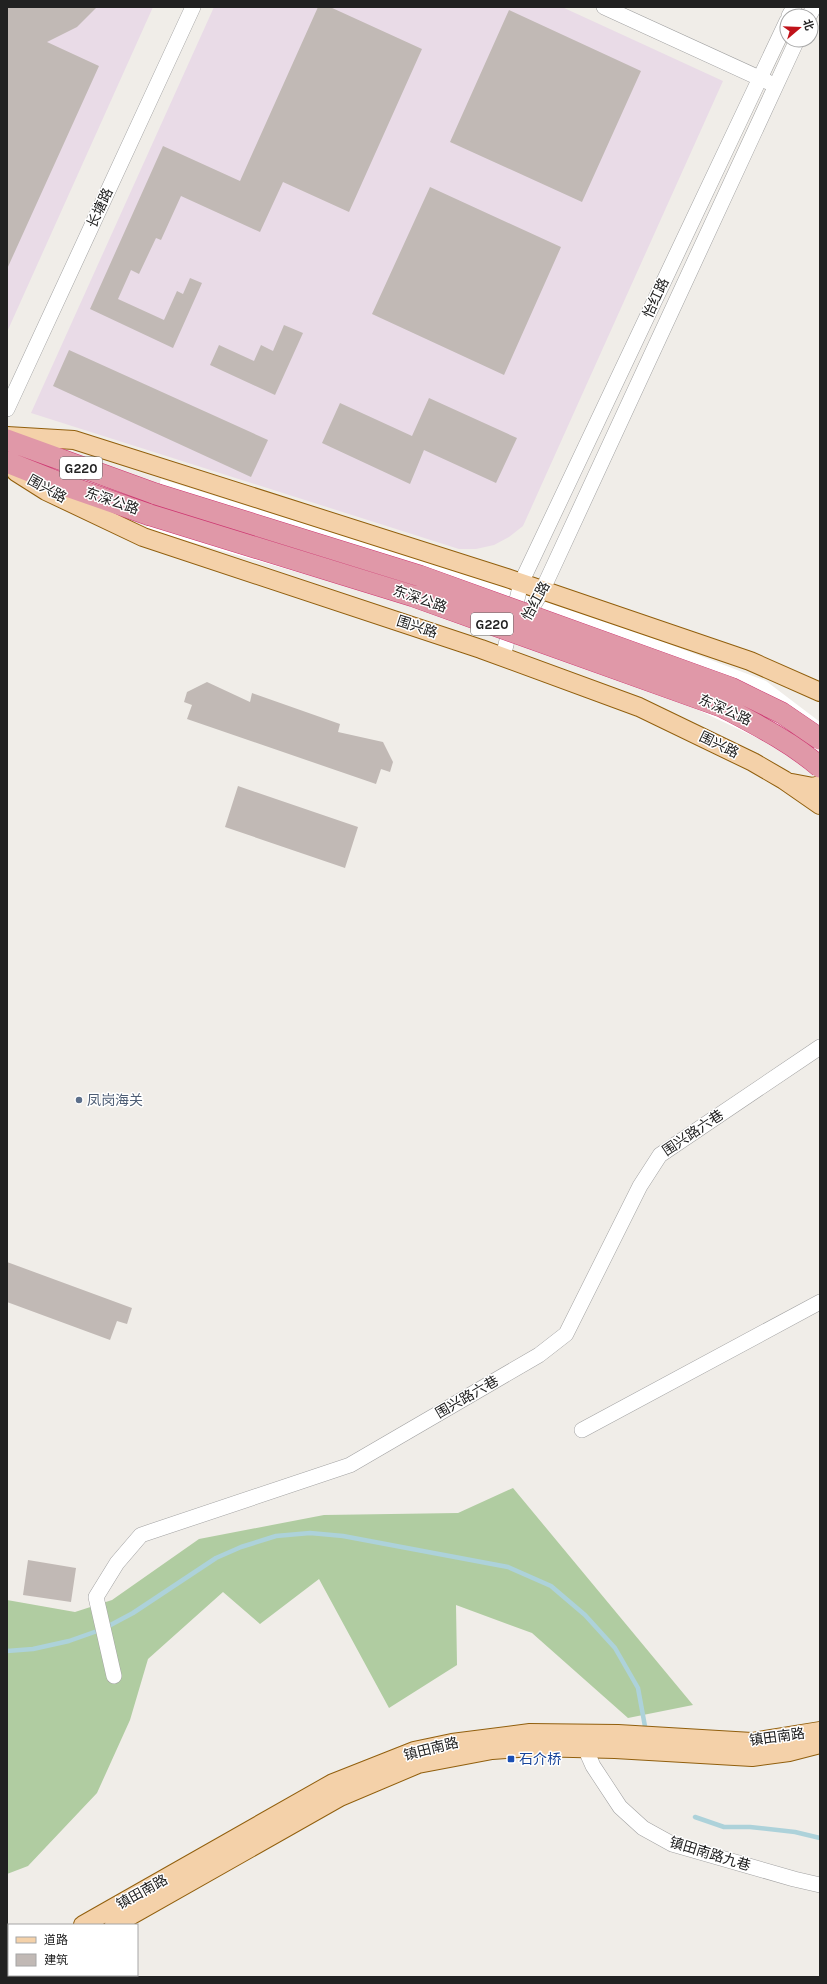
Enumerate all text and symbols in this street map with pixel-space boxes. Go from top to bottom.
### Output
north arrow [779,8,819,48]
text: 北 [800,18,816,32]
street label: 长塘路 [83,185,117,231]
street label: 怡红路 [639,275,673,321]
road number: G220 [60,457,102,479]
street label: 围兴路 [25,471,69,507]
street label: 东深公路 [83,484,141,518]
street label: 怡红路 [518,579,554,623]
street label: 东深公路 [391,582,449,616]
street label: 围兴路 [394,612,440,642]
road number: G220 [471,613,513,635]
street label: 东深公路 [696,691,754,729]
street label: 围兴路 [696,728,742,762]
place label: 凤岗海关 [87,1092,143,1109]
marker: 凤岗海关 [74,1095,84,1105]
street label: 围兴路六巷 [659,1106,727,1160]
street label: 围兴路六巷 [432,1372,502,1422]
street label: 镇田南路 [748,1725,806,1749]
street label: 镇田南路 [402,1734,460,1764]
place label: 石介桥 [519,1751,561,1768]
marker: 石介桥 [506,1754,516,1764]
street label: 镇田南路九巷 [667,1834,753,1874]
street label: 镇田南路 [113,1871,171,1913]
legend [8,1924,138,1976]
text: 道路 [44,1933,68,1947]
text: 建筑 [44,1953,68,1967]

